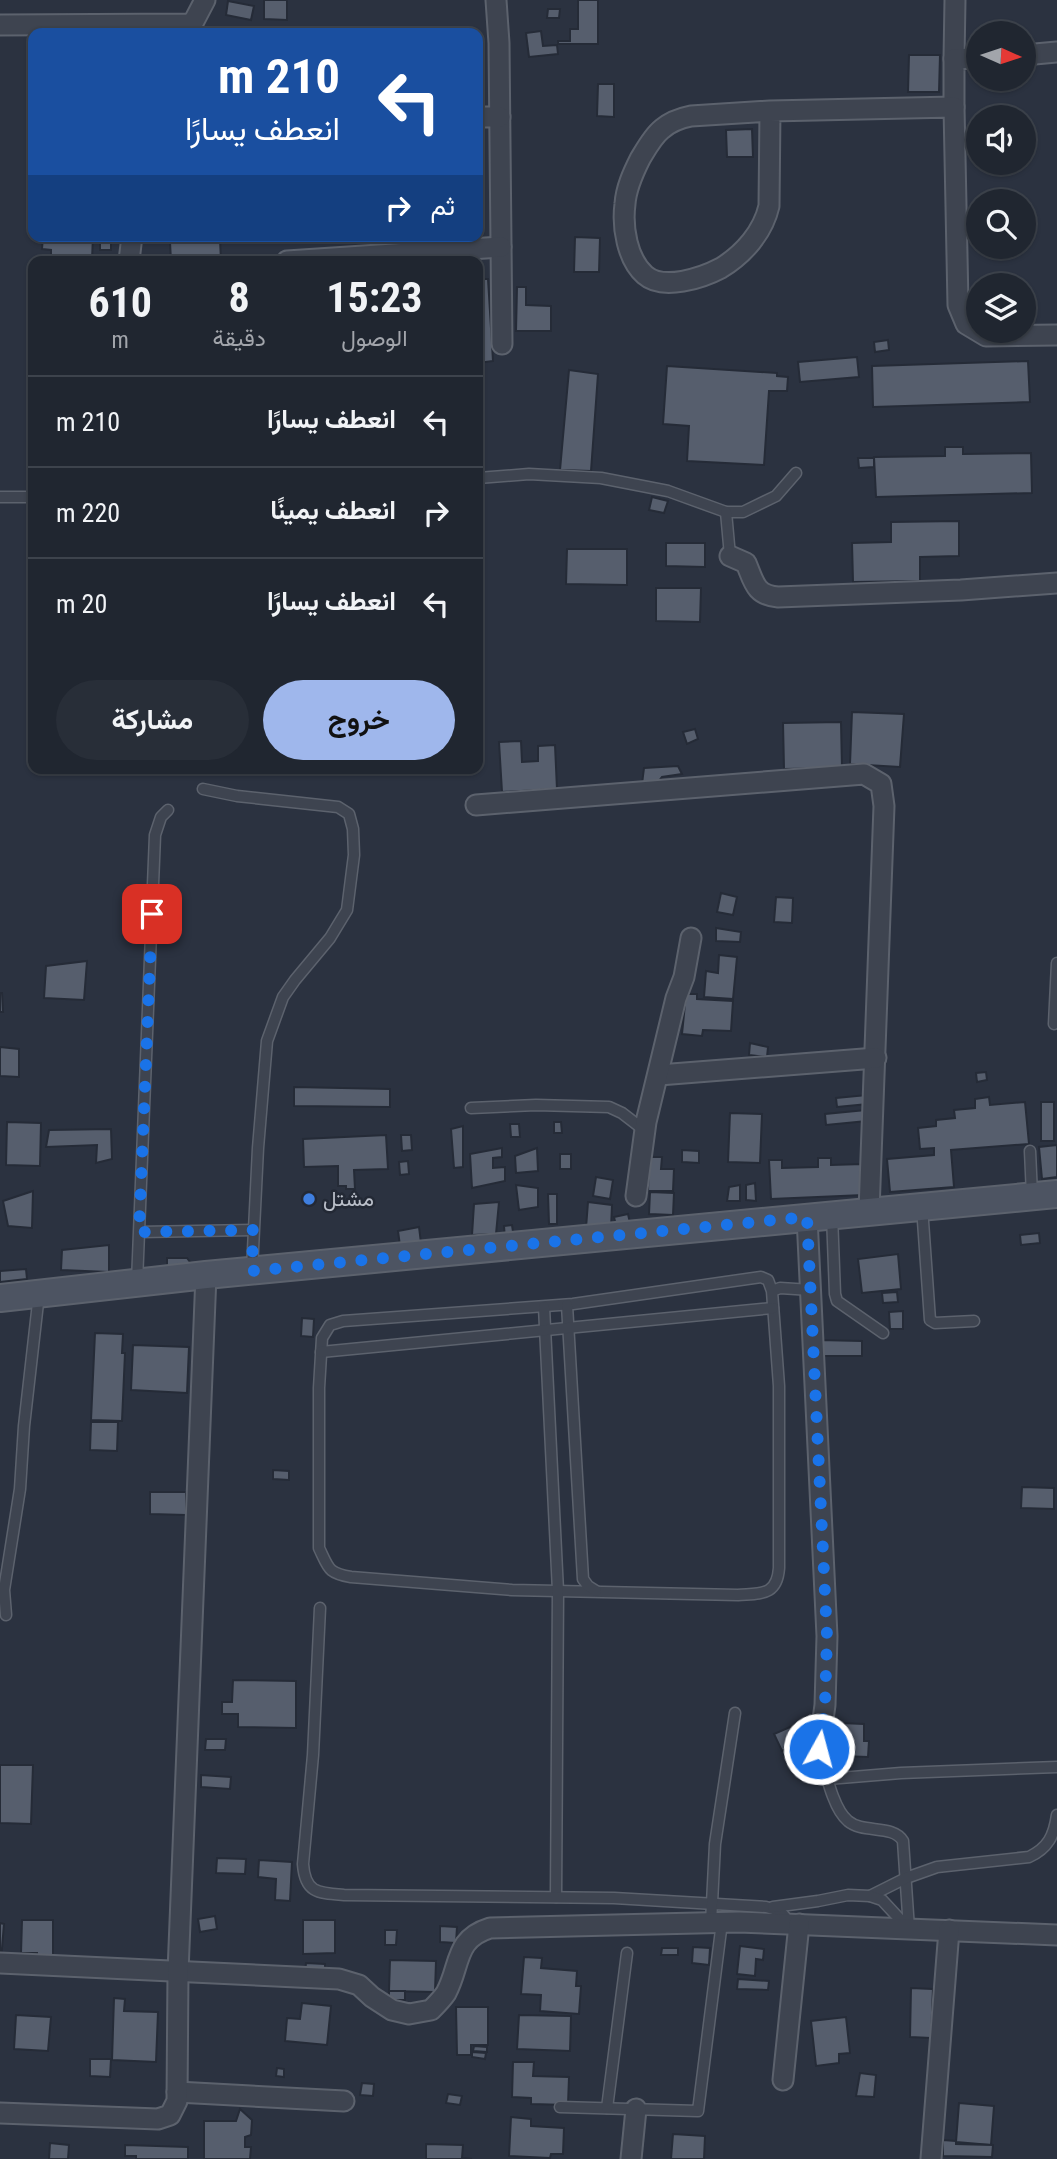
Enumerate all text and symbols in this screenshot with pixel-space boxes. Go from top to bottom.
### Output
north arrow [966,21,1036,91]
map controls [966,21,1036,343]
text: 210 m [218,48,340,105]
icon: left [364,56,455,147]
button: sound [966,105,1036,175]
text: انعطف يسارًا [185,110,340,148]
icon: right [379,189,417,227]
button: search [966,189,1036,259]
text: ثم [431,191,455,221]
text: 8 [229,273,250,322]
text: 15:23 [326,273,423,322]
button: layers [966,273,1036,343]
text: 610 [88,278,152,327]
text: دقيقة [213,325,266,352]
text: الوصول [341,325,408,352]
text: m [112,327,129,354]
icon: left [417,403,455,441]
text: انعطف يسارًا [267,404,396,434]
text: 210 m [56,407,120,437]
icon: right [417,494,455,532]
text: انعطف يمينًا [270,495,396,525]
text: 220 m [56,498,120,528]
icon: left [417,585,455,623]
text: انعطف يسارًا [267,586,396,616]
text: 20 m [56,589,107,619]
button: مشاركة [56,680,249,760]
button: خروج [263,680,455,760]
pin [122,884,182,944]
icon: arrive [133,895,171,933]
place label: مشتل [323,1187,374,1211]
marker: مشتل [301,1191,317,1207]
position arrow [782,1712,856,1786]

